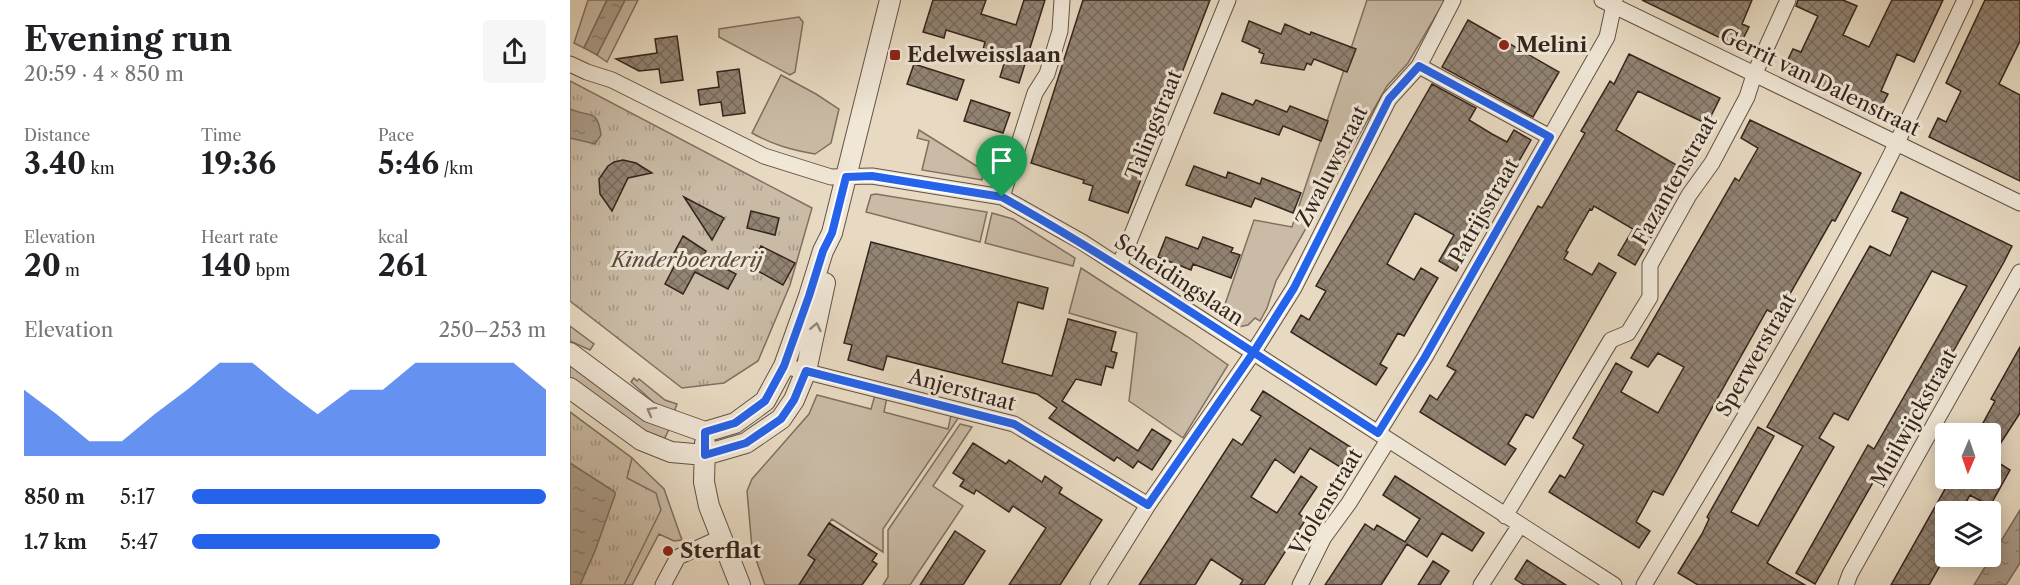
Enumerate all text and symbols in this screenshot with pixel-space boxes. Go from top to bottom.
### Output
text: Evening run [24,19,232,60]
button: share [483,20,546,83]
street label: Gerrit van Dalenstraat [1716,22,1925,141]
place label: Melini [1516,32,1588,57]
marker: Melini [1497,38,1511,52]
place label: Edelweisslaan [907,42,1062,67]
marker: Edelweisslaan [888,48,902,62]
text: 20:59 · 4 × 850 m [24,62,184,86]
street label: Talingstraat [1120,66,1187,183]
street label: Zwaluwstraat [1290,101,1373,230]
street label: Fazantenstraat [1627,110,1722,249]
text: Distance [24,125,90,145]
text: Time [201,125,241,145]
text: Pace [378,125,414,145]
pin [976,135,1027,197]
icon: arrive [985,144,1018,177]
text: 3.40 [24,145,86,182]
text: 19:36 [201,145,276,182]
text: 5:46 [378,145,439,182]
street label: Patrijsstraat [1443,153,1524,268]
text: km [86,158,115,178]
text: /km [439,158,473,178]
text: Elevation [24,227,95,247]
text: Heart rate [201,227,278,247]
text: kcal [378,227,408,247]
street label: Scheidingslaan [1110,229,1249,331]
text: 20 [24,247,61,284]
text: 140 [201,247,251,284]
text: 261 [378,247,427,284]
park label: Kinderboerderij [609,247,764,272]
text: m [61,260,80,280]
text: bpm [251,260,290,280]
street label: Sperwerstraat [1710,288,1801,421]
text: Elevation [24,318,113,342]
text: 250–253 m [439,318,546,342]
one-way arrow [808,322,821,332]
street label: Muilwijckstraat [1865,344,1962,491]
street label: Anjerstraat [905,363,1019,416]
one-way arrow [647,407,657,418]
north arrow [1935,423,2001,489]
map controls [1935,423,2001,567]
street label: Violenstraat [1283,443,1368,561]
text: 850 m [24,485,85,509]
text: 5:17 [120,485,155,509]
button: layers [1935,501,2001,567]
text: 1.7 km [24,530,87,554]
text: 5:47 [120,530,158,554]
place label: Sterflat [680,538,761,563]
marker: Sterflat [661,544,675,558]

